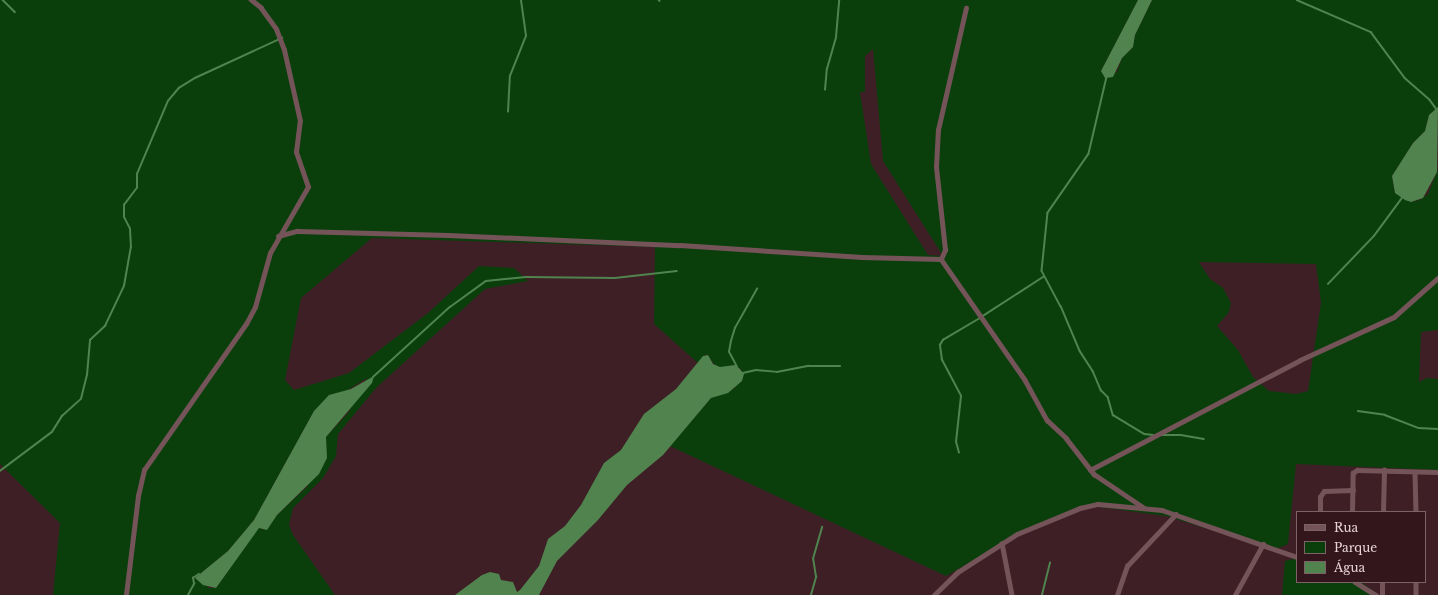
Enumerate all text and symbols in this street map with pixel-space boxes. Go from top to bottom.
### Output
legend [1296,511,1426,583]
text: Rua [1334,520,1358,535]
text: Parque [1334,540,1377,555]
text: Água [1334,560,1365,575]

